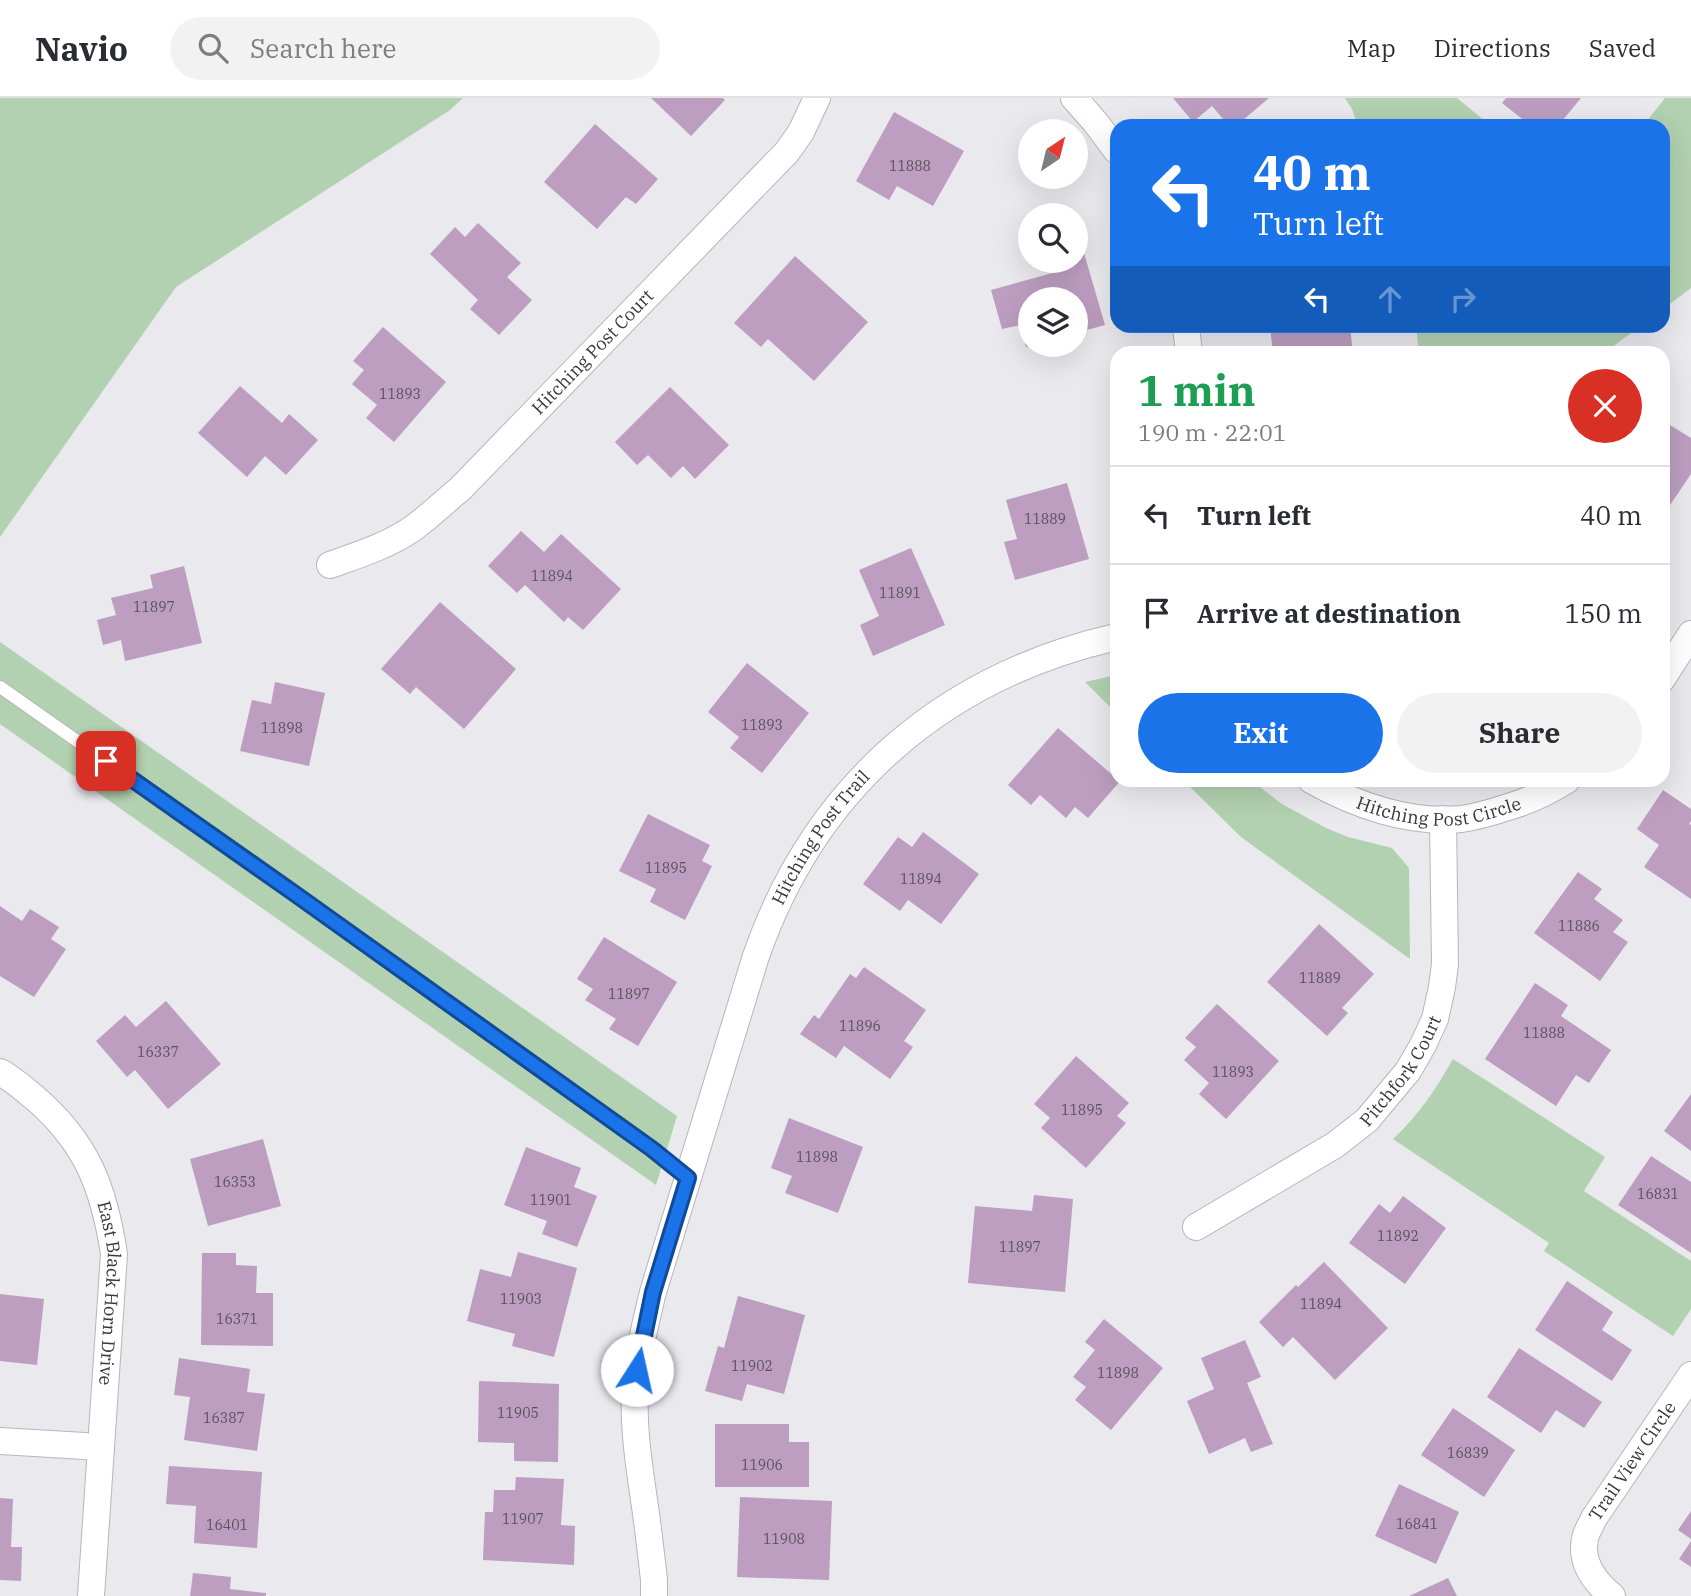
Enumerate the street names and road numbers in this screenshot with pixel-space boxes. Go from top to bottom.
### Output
street label: Hitching Post Court [527,284,658,419]
street label: Hitching Post Trail [766,765,874,909]
street label: Hitching Post Circle [1353,791,1524,831]
street label: Pitchfork Court [1355,1012,1446,1131]
street label: East Black Horn Drive [92,1198,126,1386]
street label: Trail View Circle [1583,1397,1681,1525]

